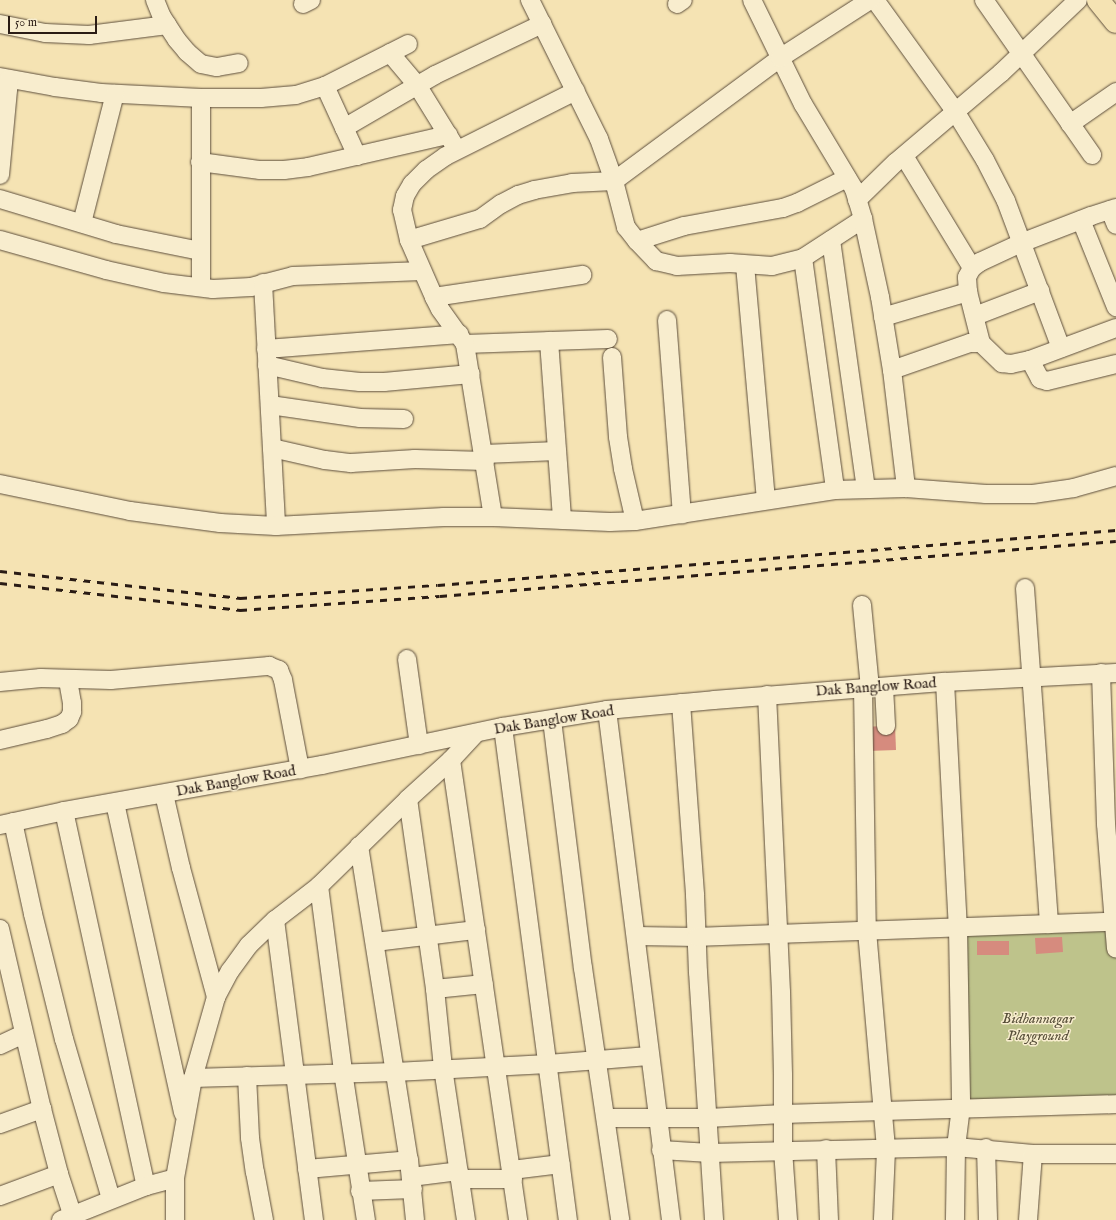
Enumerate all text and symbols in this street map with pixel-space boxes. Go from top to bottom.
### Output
scale bar [10,8,99,34]
text: 50 m [15,15,37,30]
street label: Dak Banglow Road [815,674,937,700]
street label: Dak Banglow Road [493,702,615,738]
street label: Dak Banglow Road [175,762,297,800]
park label: Bidhannagar Playground [1002,1009,1074,1044]

